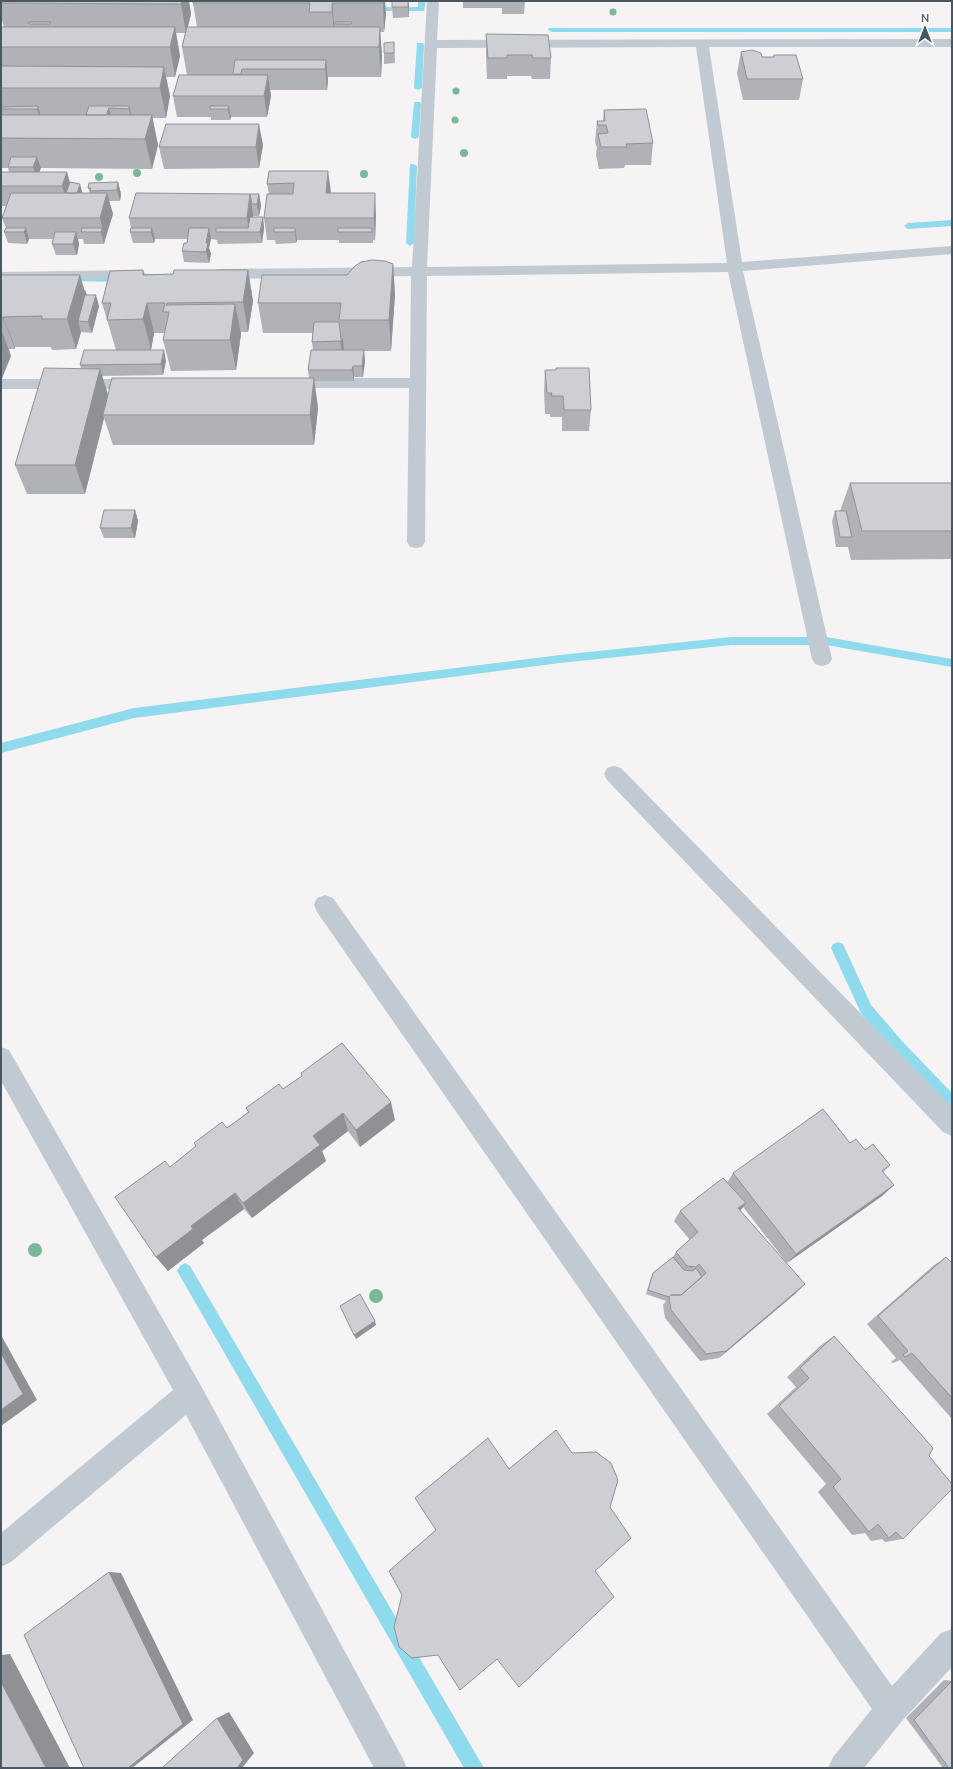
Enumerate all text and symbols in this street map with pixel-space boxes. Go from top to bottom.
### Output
north arrow [905,8,945,48]
text: N [921,11,929,26]

